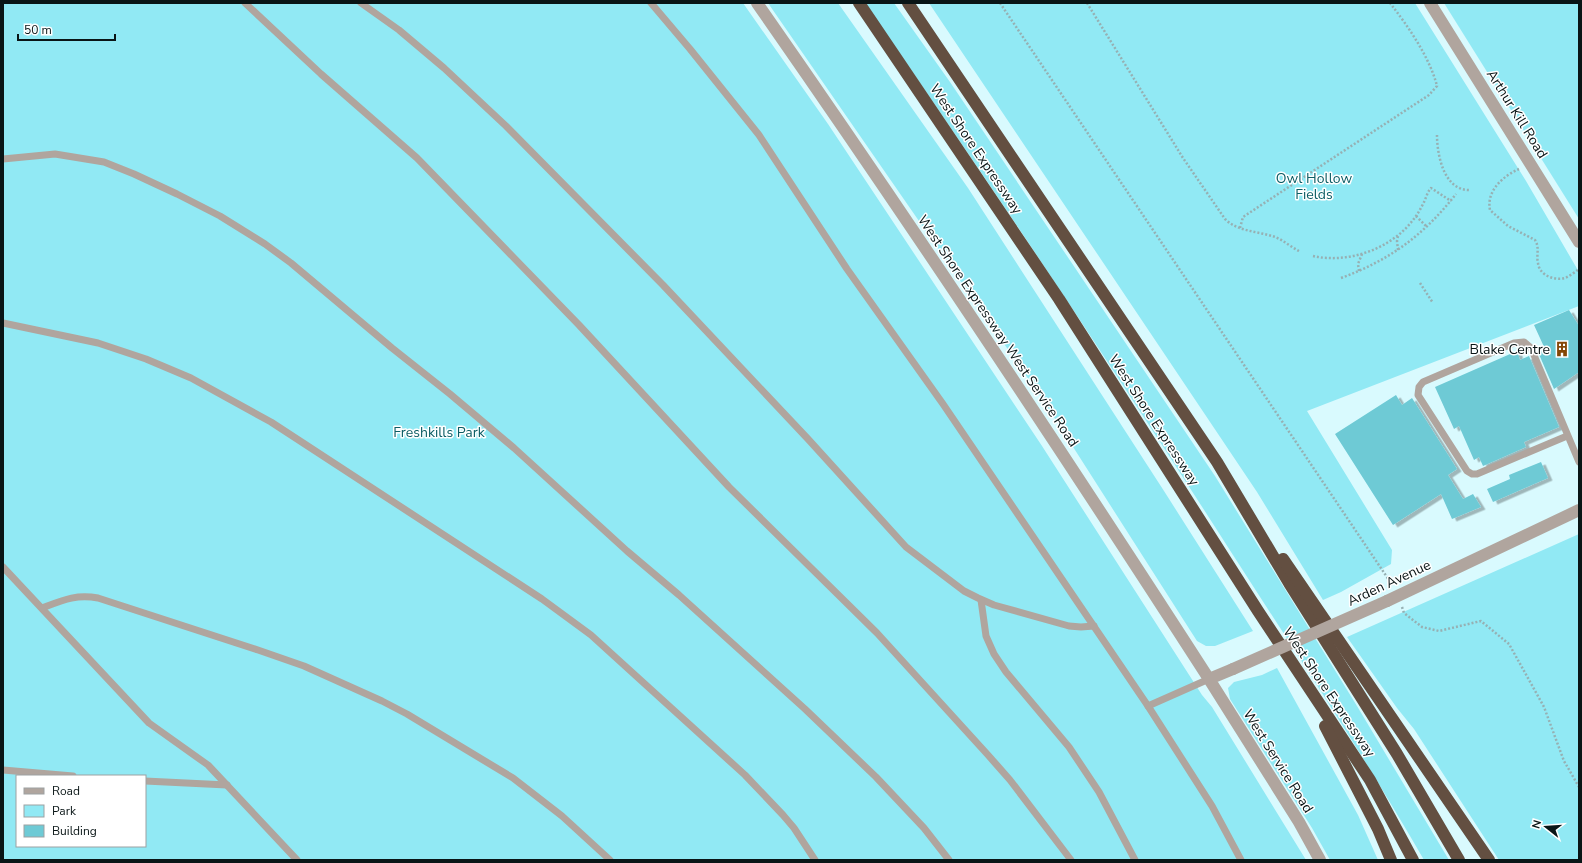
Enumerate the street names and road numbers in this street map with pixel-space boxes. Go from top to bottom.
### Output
street label: Arthur Kill Road [1482,66,1552,162]
street label: West Shore Expressway [925,80,1027,218]
street label: West Shore Expressway West Service Road [913,211,1083,451]
street label: West Shore Expressway [1104,351,1204,490]
street label: Arden Avenue [1344,555,1434,611]
street label: West Shore Expressway [1278,623,1380,761]
street label: West Service Road [1238,705,1318,817]

